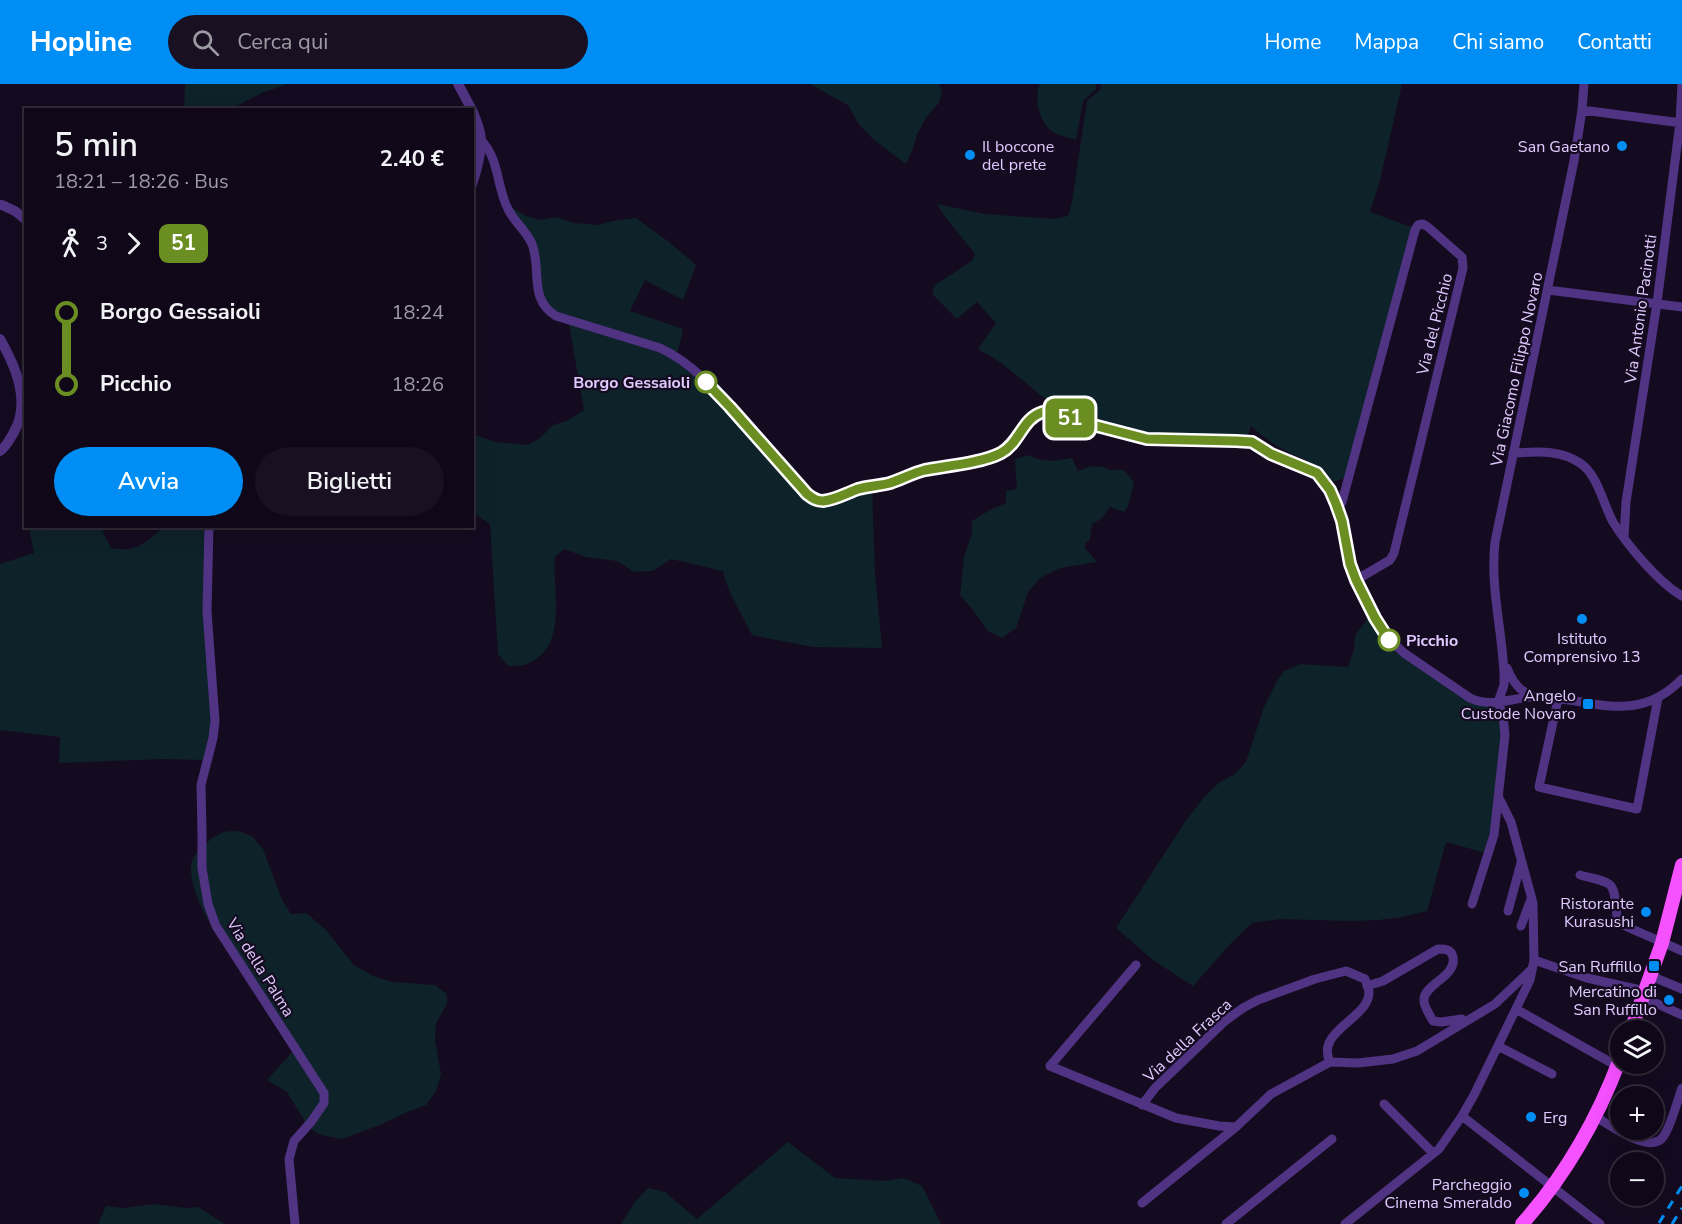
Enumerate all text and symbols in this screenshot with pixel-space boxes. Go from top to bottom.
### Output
search box [168,15,588,69]
text: Hopline [30,23,132,61]
icon: search [189,26,222,59]
text: Cerca qui [237,27,328,57]
text: Home [1265,28,1321,56]
text: Mappa [1354,28,1419,56]
text: Chi siamo [1452,28,1544,56]
text: Contatti [1577,28,1652,56]
text: 5 min [54,123,138,168]
place label: Il boccone del prete [982,136,1054,176]
place label: San Gaetano [1518,136,1610,158]
marker: San Gaetano [1615,139,1629,153]
text: 2.40 € [380,144,444,174]
marker: Il boccone del prete [963,148,977,162]
text: 18:21 – 18:26 · Bus [54,168,229,195]
icon: walk [54,227,87,260]
icon: forward [117,227,150,260]
text: 51 [171,229,196,257]
text: 3 [96,230,108,257]
street label: Via Antonio Pacinotti [1620,233,1662,386]
street label: Via Giacomo Filippo Novaro [1485,270,1548,469]
street label: Via del Picchio [1411,271,1458,378]
text: Borgo Gessaioli [100,297,261,327]
text: 18:24 [391,299,444,326]
text: Picchio [100,369,172,399]
text: 18:26 [391,371,444,398]
marker: Borgo Gessaioli [695,371,717,393]
place label: Borgo Gessaioli [573,372,690,394]
line badge: 51 [1043,398,1097,438]
text: 51 [1057,404,1083,432]
button: Avvia [54,447,243,516]
button: Biglietti [255,447,444,516]
marker: Istituto Comprensivo 13 [1575,612,1589,626]
place label: Istituto Comprensivo 13 [1523,628,1641,668]
marker: Picchio [1378,629,1400,651]
place label: Picchio [1406,630,1458,652]
place label: Angelo Custode Novaro [1461,685,1576,725]
marker: Angelo Custode Novaro [1581,697,1595,711]
place label: Ristorante Kurasushi [1560,893,1634,933]
marker: Ristorante Kurasushi [1639,905,1653,919]
street label: Via della Palma [221,913,299,1021]
place label: San Ruffillo [1558,956,1642,978]
marker: San Ruffillo [1647,959,1661,973]
place label: Mercatino di San Ruffillo [1569,981,1657,1021]
marker: Mercatino di San Ruffillo [1662,993,1676,1007]
street label: Via della Frasca [1138,994,1237,1088]
map controls [1610,1020,1664,1206]
button: layers [1610,1020,1664,1074]
button: + [1610,1086,1664,1140]
place label: Erg [1543,1107,1567,1129]
marker: Erg [1524,1110,1538,1124]
button: − [1610,1152,1664,1206]
place label: Parcheggio Cinema Smeraldo [1385,1174,1512,1214]
marker: Parcheggio Cinema Smeraldo [1517,1186,1531,1200]

